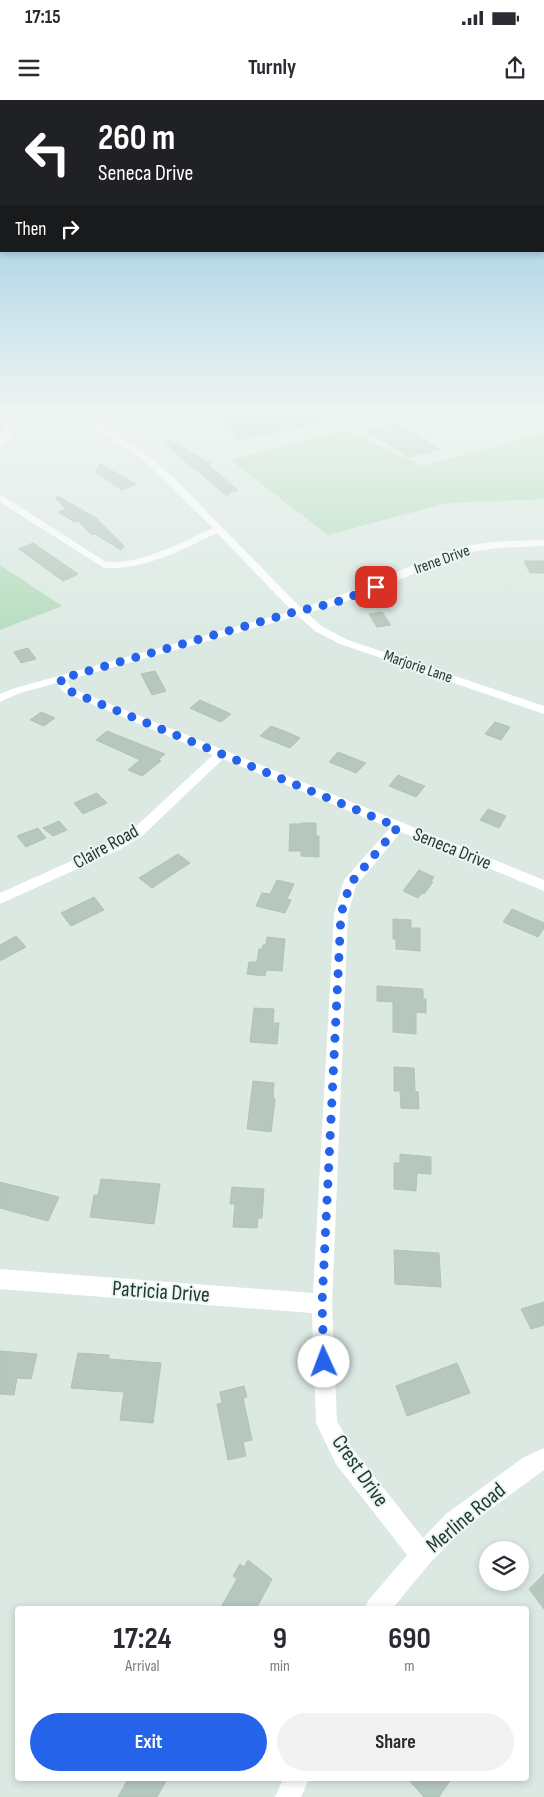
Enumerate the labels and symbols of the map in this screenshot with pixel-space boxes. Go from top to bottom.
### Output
street label: Irene Drive [412,541,472,579]
pin [355,566,397,608]
street label: Marjorie Lane [381,646,455,688]
street label: Claire Road [69,820,143,874]
street label: Seneca Drive [409,823,495,875]
street label: Patricia Drive [111,1275,211,1309]
position arrow [297,1335,349,1387]
street label: Crest Drive [325,1430,395,1512]
street label: Merline Road [421,1477,511,1559]

